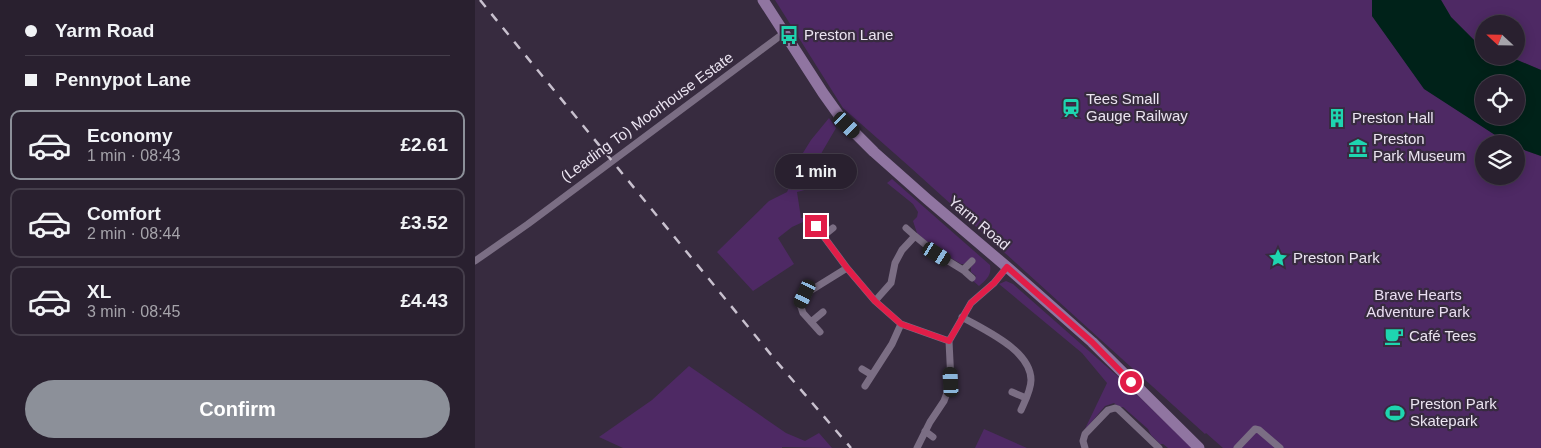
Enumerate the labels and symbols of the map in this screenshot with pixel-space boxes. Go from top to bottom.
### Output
north arrow [1475,15,1525,65]
bus stop icon: Preston Lane [778,24,800,46]
place label: Preston Lane [804,26,893,43]
street label: (Leading To) Moorhouse Estate [557,48,736,185]
place label: Tees Small Gauge Railway [1086,90,1188,124]
station icon: Tees Small Gauge Railway [1060,97,1082,119]
building icon: Preston Hall [1326,107,1348,129]
car [831,109,862,141]
place label: Preston Hall [1352,109,1434,126]
place label: Preston Park Museum [1373,130,1466,164]
museum icon: Preston Park Museum [1347,137,1369,159]
callout: 1 min [775,154,857,188]
street label: Yarm Road [945,192,1013,253]
route end [805,215,827,237]
car [920,240,953,268]
place icon: Preston Park [1267,247,1289,269]
place label: Preston Park [1293,249,1380,266]
car [791,277,818,311]
park label: Brave Hearts Adventure Park [1366,286,1470,320]
cafe icon: Café Tees [1383,325,1405,347]
place label: Café Tees [1409,327,1476,344]
car [942,367,959,397]
route start [1120,371,1142,393]
place label: Preston Park Skatepark [1410,395,1497,429]
sports icon: Preston Park Skatepark [1384,402,1406,424]

